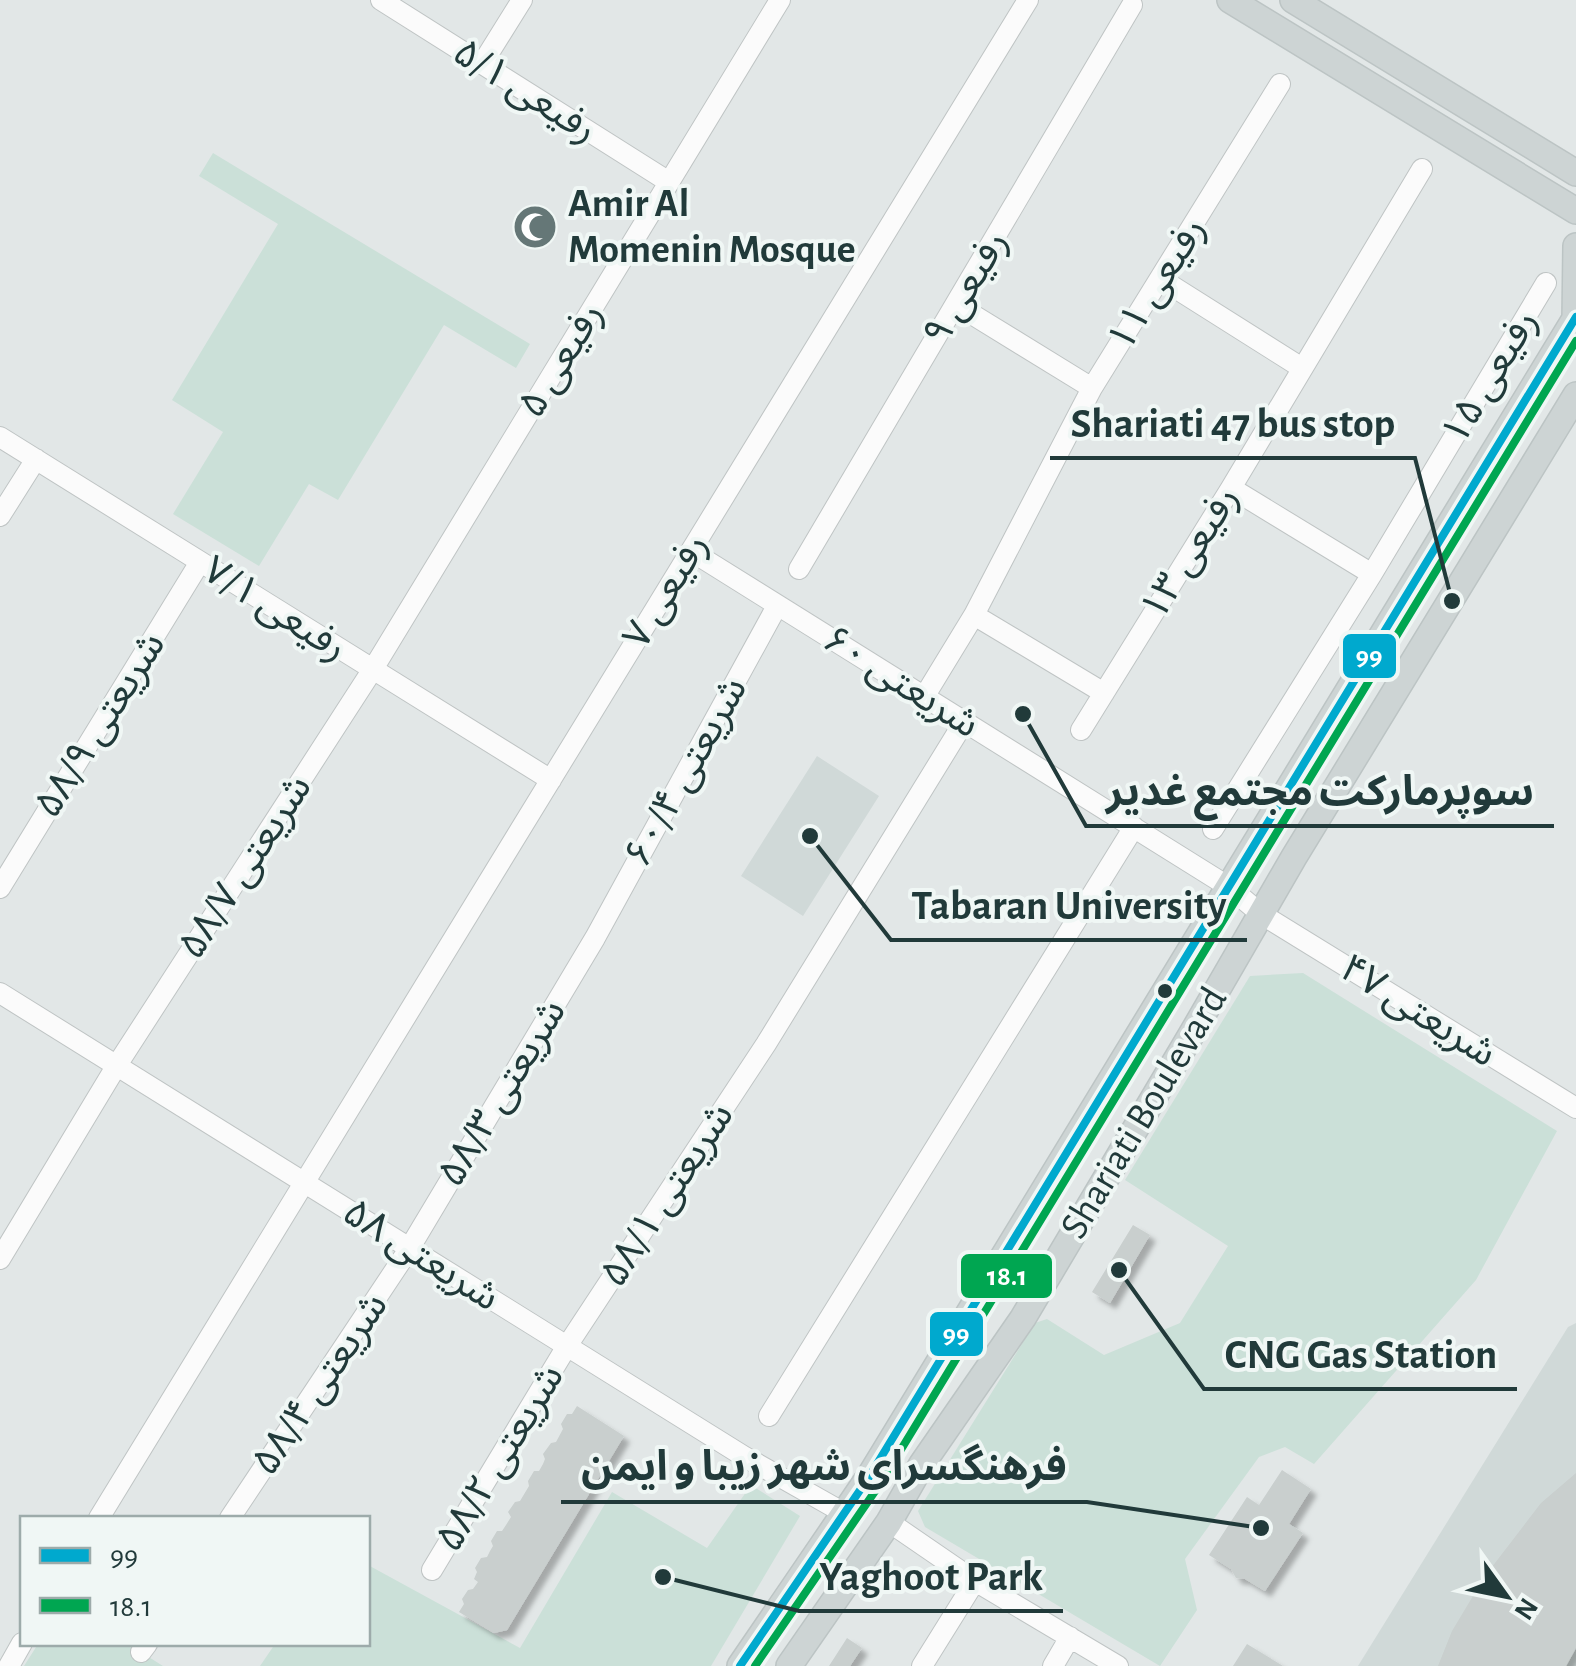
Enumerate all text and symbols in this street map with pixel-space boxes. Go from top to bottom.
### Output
street label: رفیعی ۵/۱ [445,32,604,152]
place label: Amir Al Momenin Mosque [568,184,856,270]
mosque icon: Amir Al Momenin Mosque [512,204,558,250]
street label: رفیعی ۱۱ [1101,210,1215,359]
street label: رفیعی ۹ [916,224,1017,353]
street label: رفیعی ۵ [511,296,612,425]
street label: رفیعی ۱۵ [1435,303,1547,452]
callout: Shariati 47 bus stop [1050,386,1415,458]
text: Shariati 47 bus stop [1071,403,1395,445]
street label: رفیعی ۱۳ [1134,479,1248,628]
street label: رفیعی ۷ [616,527,717,656]
street label: رفیعی ۷/۱ [195,550,354,670]
street label: شریعتی ۶۰ [815,619,986,747]
street label: شریعتی ۵۸/۹ [27,625,174,826]
line badge: 99 [1341,632,1398,680]
text: 99 [1355,643,1383,671]
street label: شریعتی ۶۰/۴ [618,671,756,874]
callout: سوپرمارکت مجتمع غدیر [1086,754,1554,826]
street label: شریعتی ۵۸/۷ [171,768,321,967]
text: سوپرمارکت مجتمع غدیر [1104,771,1534,821]
callout: Tabaran University [891,868,1247,940]
text: Tabaran University [911,885,1227,927]
street label: شریعتی ۴۷ [1332,948,1503,1076]
street label: Shariati Boulevard [1053,981,1235,1245]
unlabelled marker [1155,981,1175,1001]
street label: شریعتی ۵۸/۳ [431,993,575,1194]
street label: شریعتی ۵۸/۱ [593,1096,743,1295]
street label: شریعتی ۵۸ [335,1192,506,1320]
line badge: 18.1 [959,1252,1054,1300]
text: 18.1 [987,1263,1027,1291]
street label: شریعتی ۵۸/۴ [245,1286,397,1483]
line badge: 99 [928,1310,985,1358]
callout: CNG Gas Station [1204,1317,1517,1389]
text: 99 [942,1321,970,1349]
text: CNG Gas Station [1225,1334,1497,1376]
street label: شریعتی ۵۸/۲ [429,1358,573,1559]
callout: فرهنگسرای شهر زیبا و ایمن [561,1430,1087,1502]
text: فرهنگسرای شهر زیبا و ایمن [581,1443,1067,1490]
legend [20,1516,370,1646]
callout: Yaghoot Park [799,1539,1063,1611]
text: 99 [110,1542,138,1572]
north arrow [1456,1546,1556,1646]
text: Yaghoot Park [819,1556,1043,1598]
text: 18.1 [110,1592,152,1622]
text: N [1508,1593,1542,1624]

